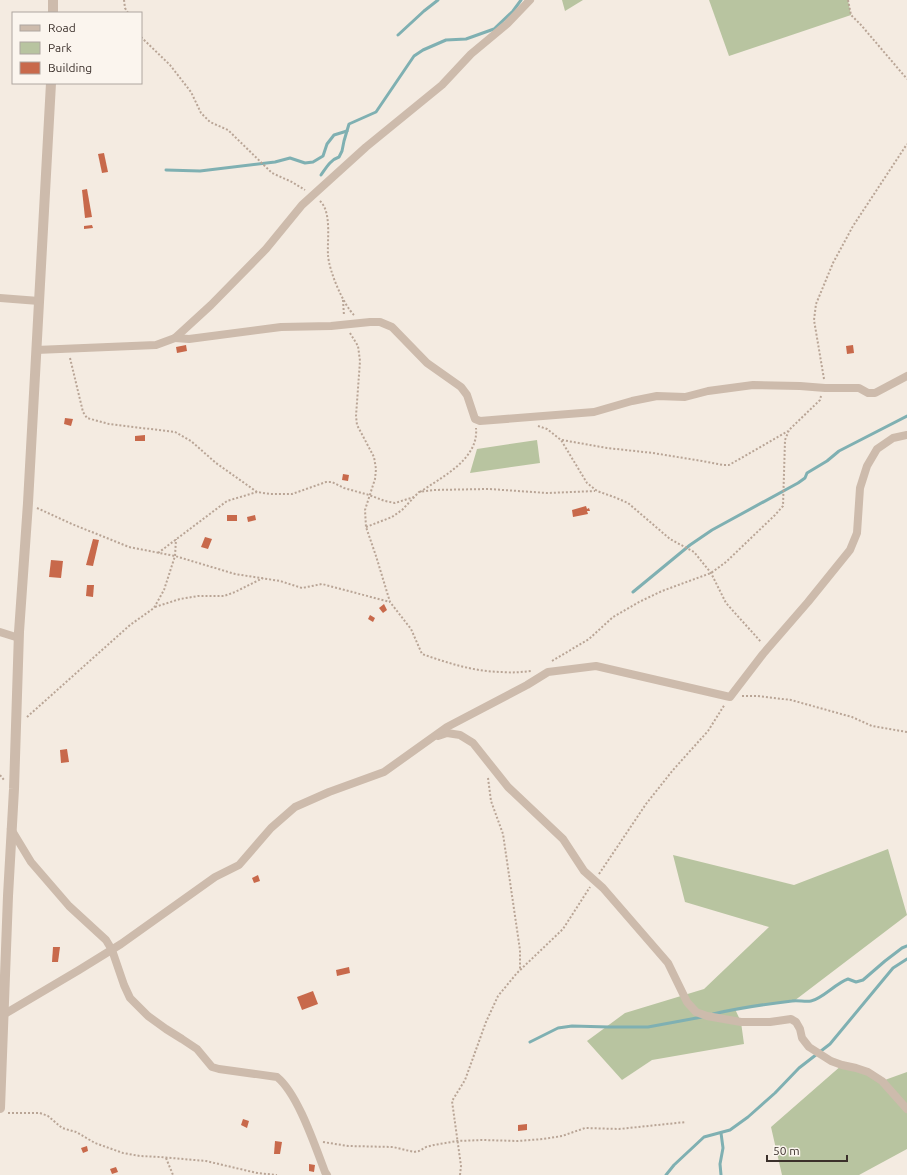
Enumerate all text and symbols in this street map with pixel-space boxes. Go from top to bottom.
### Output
legend [12,12,142,84]
text: Road [48,21,76,34]
text: Park [48,41,72,54]
text: Building [48,61,92,74]
scale bar [767,1137,847,1163]
text: 50 m [773,1144,800,1157]

